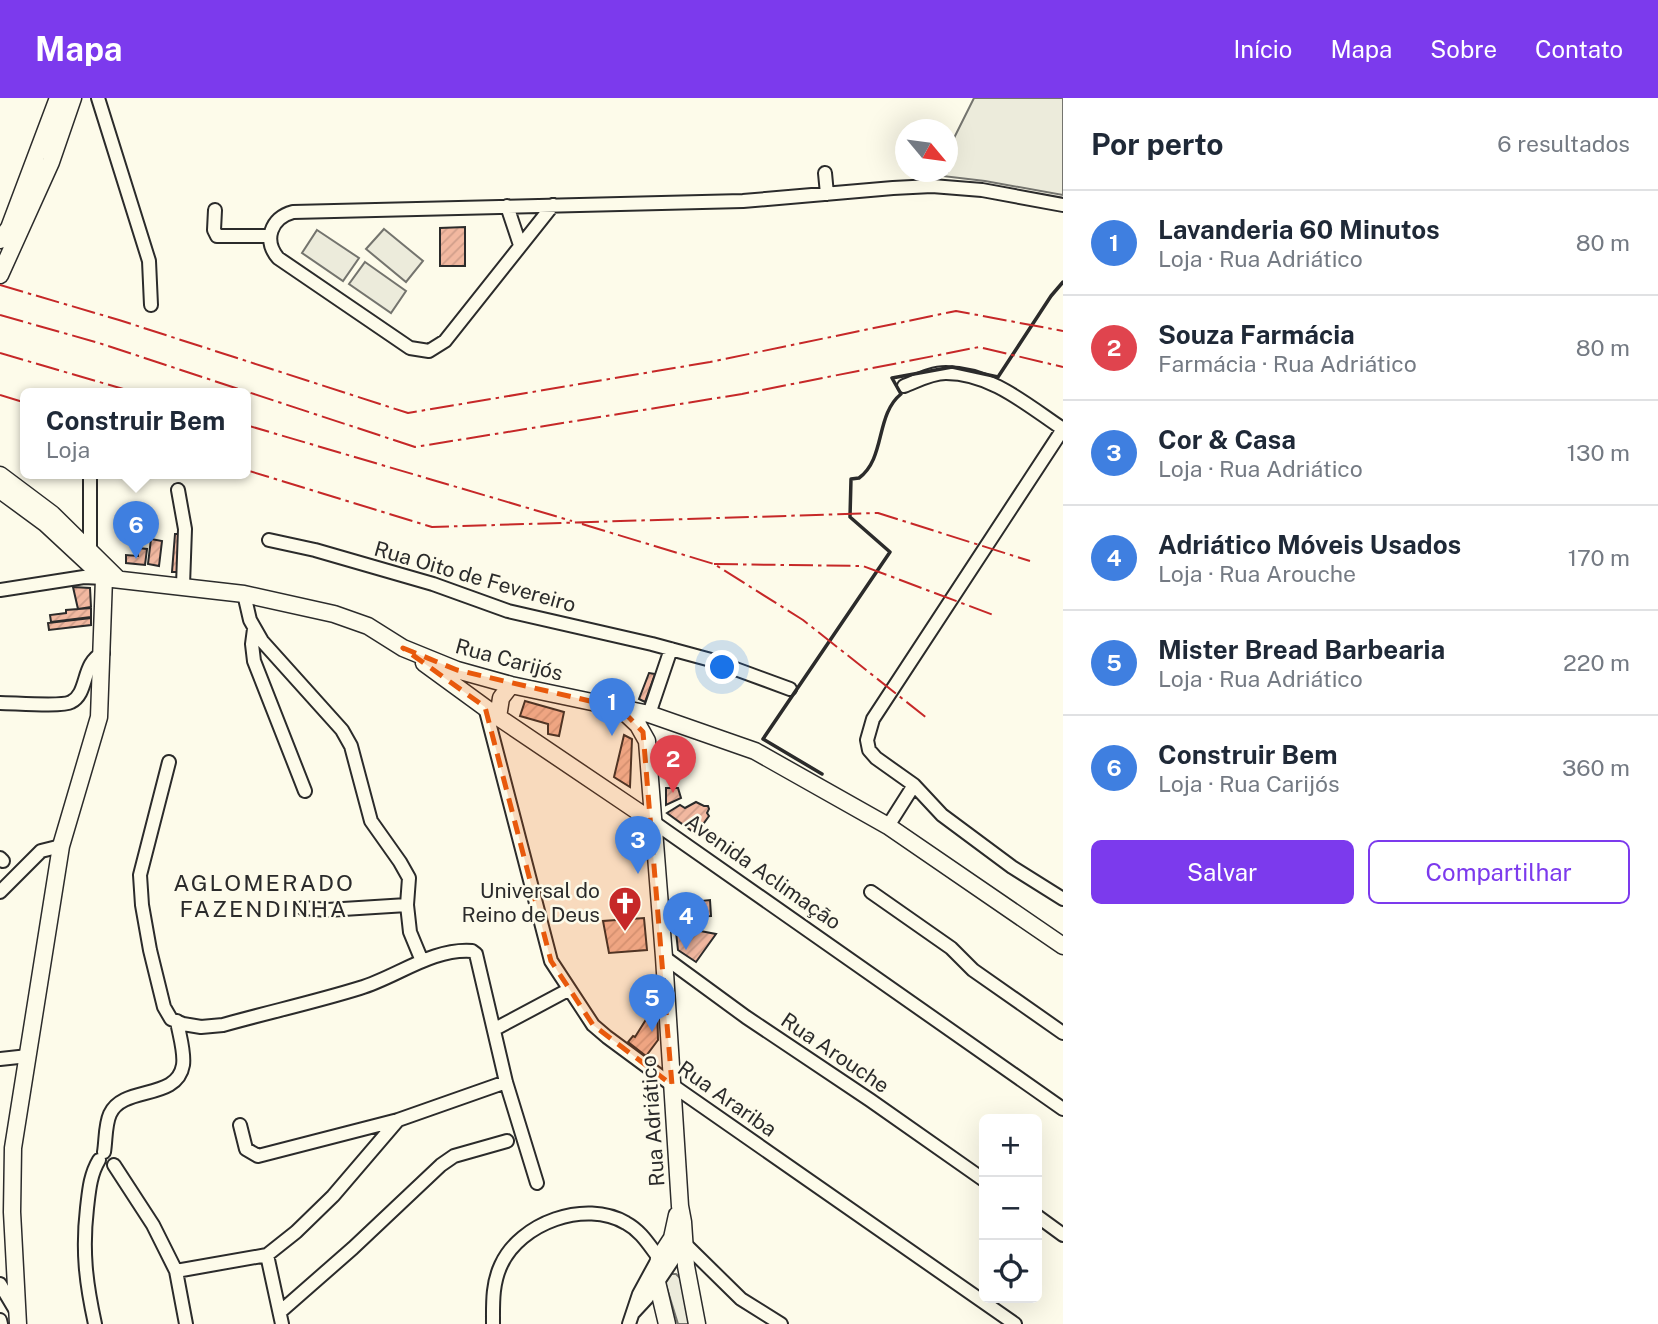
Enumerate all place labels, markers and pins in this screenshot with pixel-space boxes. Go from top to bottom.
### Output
pin: 6 [113,501,159,559]
pin: 1 [589,678,635,736]
pin: 2 [650,735,696,793]
pin: 3 [615,816,661,874]
place label: Universal do Reino de Deus [462,878,600,927]
church icon: Universal do Reino de Deus [606,884,644,933]
pin: 4 [663,892,709,950]
pin: 5 [629,974,675,1032]

